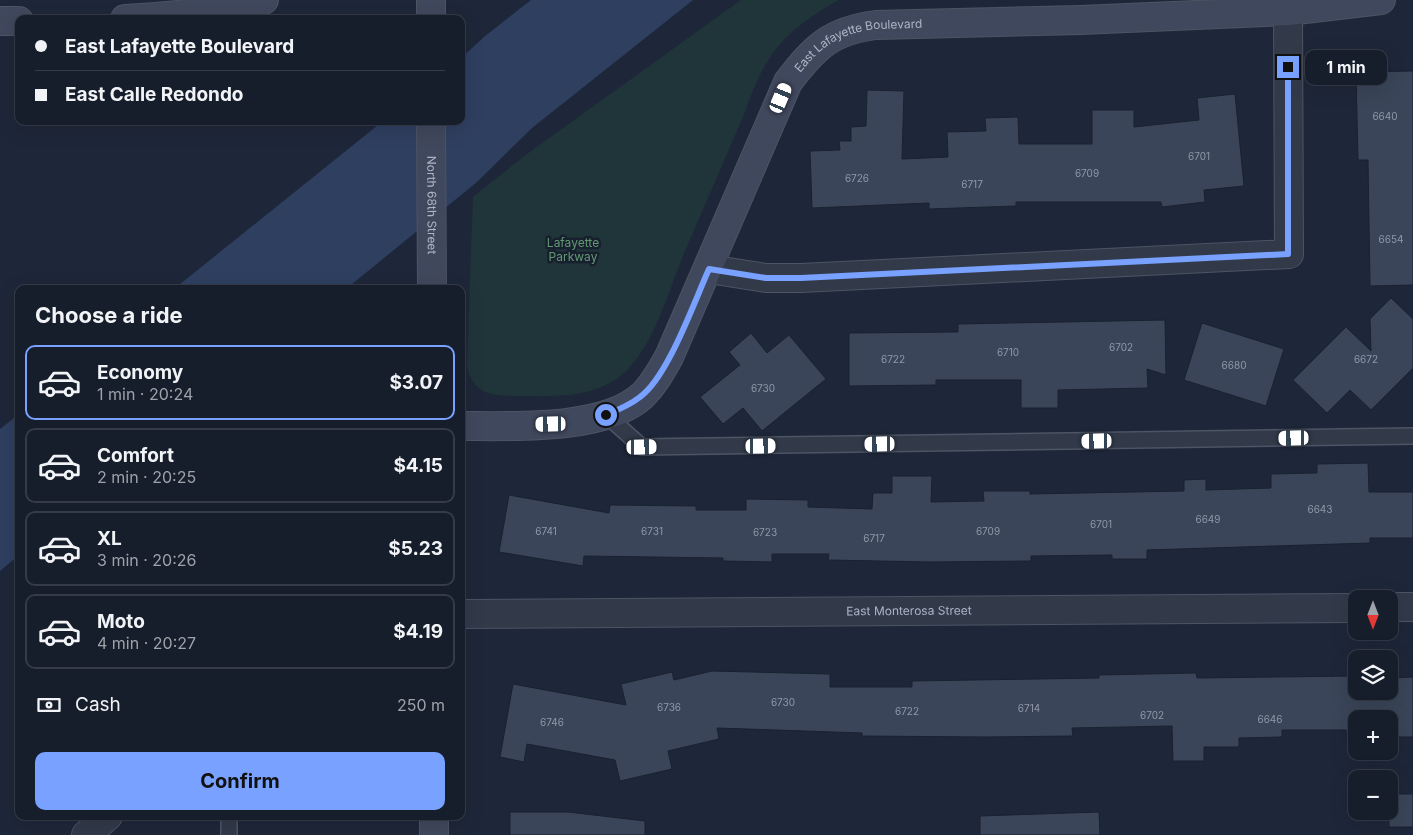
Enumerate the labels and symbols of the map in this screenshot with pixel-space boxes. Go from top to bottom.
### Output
street label: East Lafayette Boulevard [791,16,922,75]
callout: 1 min [1306,50,1388,84]
route end [1277,56,1299,78]
car [768,81,793,115]
house number: 6640 [1372,110,1398,122]
house number: 6701 [1188,150,1210,162]
street label: North 68th Street [424,156,440,254]
house number: 6709 [1075,167,1099,179]
house number: 6726 [845,172,869,184]
house number: 6717 [961,178,983,190]
house number: 6654 [1379,233,1403,245]
park label: Lafayette Parkway [547,235,599,264]
house number: 6702 [1109,341,1133,353]
house number: 6710 [997,346,1019,358]
house number: 6722 [881,353,905,365]
house number: 6672 [1354,353,1378,365]
house number: 6680 [1222,359,1246,371]
house number: 6730 [751,382,775,394]
route start [595,404,617,426]
car [535,416,566,432]
car [1278,430,1309,446]
car [1081,433,1112,449]
car [864,436,895,452]
car [745,438,776,454]
car [626,439,657,455]
house number: 6643 [1307,503,1333,515]
house number: 6649 [1195,513,1221,525]
house number: 6701 [1090,518,1112,530]
house number: 6741 [535,525,557,537]
house number: 6731 [641,525,663,537]
house number: 6709 [976,525,1000,537]
house number: 6723 [753,526,777,538]
house number: 6717 [863,532,885,544]
north arrow [1348,590,1398,640]
street label: East Monterosa Street [846,603,972,618]
house number: 6730 [771,696,795,708]
house number: 6736 [657,701,681,713]
house number: 6714 [1018,702,1040,714]
house number: 6722 [895,705,919,717]
house number: 6702 [1140,709,1164,721]
house number: 6646 [1257,713,1283,725]
house number: 6746 [540,716,564,728]

